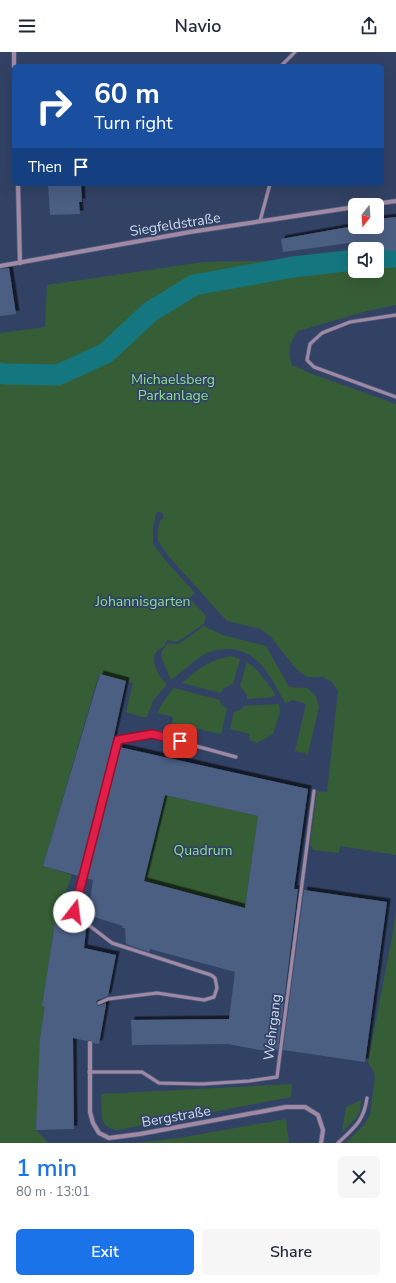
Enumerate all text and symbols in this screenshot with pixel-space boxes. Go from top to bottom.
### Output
text: Navio [175,14,221,38]
icon: menu [16,15,38,37]
icon: share [358,15,380,37]
text: 60 m [94,75,160,113]
icon: right [28,80,80,132]
text: Turn right [94,111,173,135]
icon: arrive [70,156,92,178]
text: Then [28,157,62,177]
north arrow [348,198,384,234]
map controls [348,198,384,278]
street label: Siegfeldstraße [128,208,222,241]
button: sound [348,242,384,278]
park label: Michaelsberg Parkanlage [131,370,215,405]
park label: Johannisgarten [95,592,190,611]
pin [163,724,197,758]
icon: arrive [169,730,191,752]
park label: Quadrum [173,841,233,860]
position arrow [53,891,95,933]
street label: Wehrgang [259,993,286,1061]
street label: Bergstraße [140,1101,212,1132]
text: 1 min [16,1152,77,1184]
button: close [338,1156,380,1198]
text: 80 m · 13:01 [16,1183,90,1201]
button: Exit [16,1229,194,1275]
button: Share [202,1229,380,1275]

